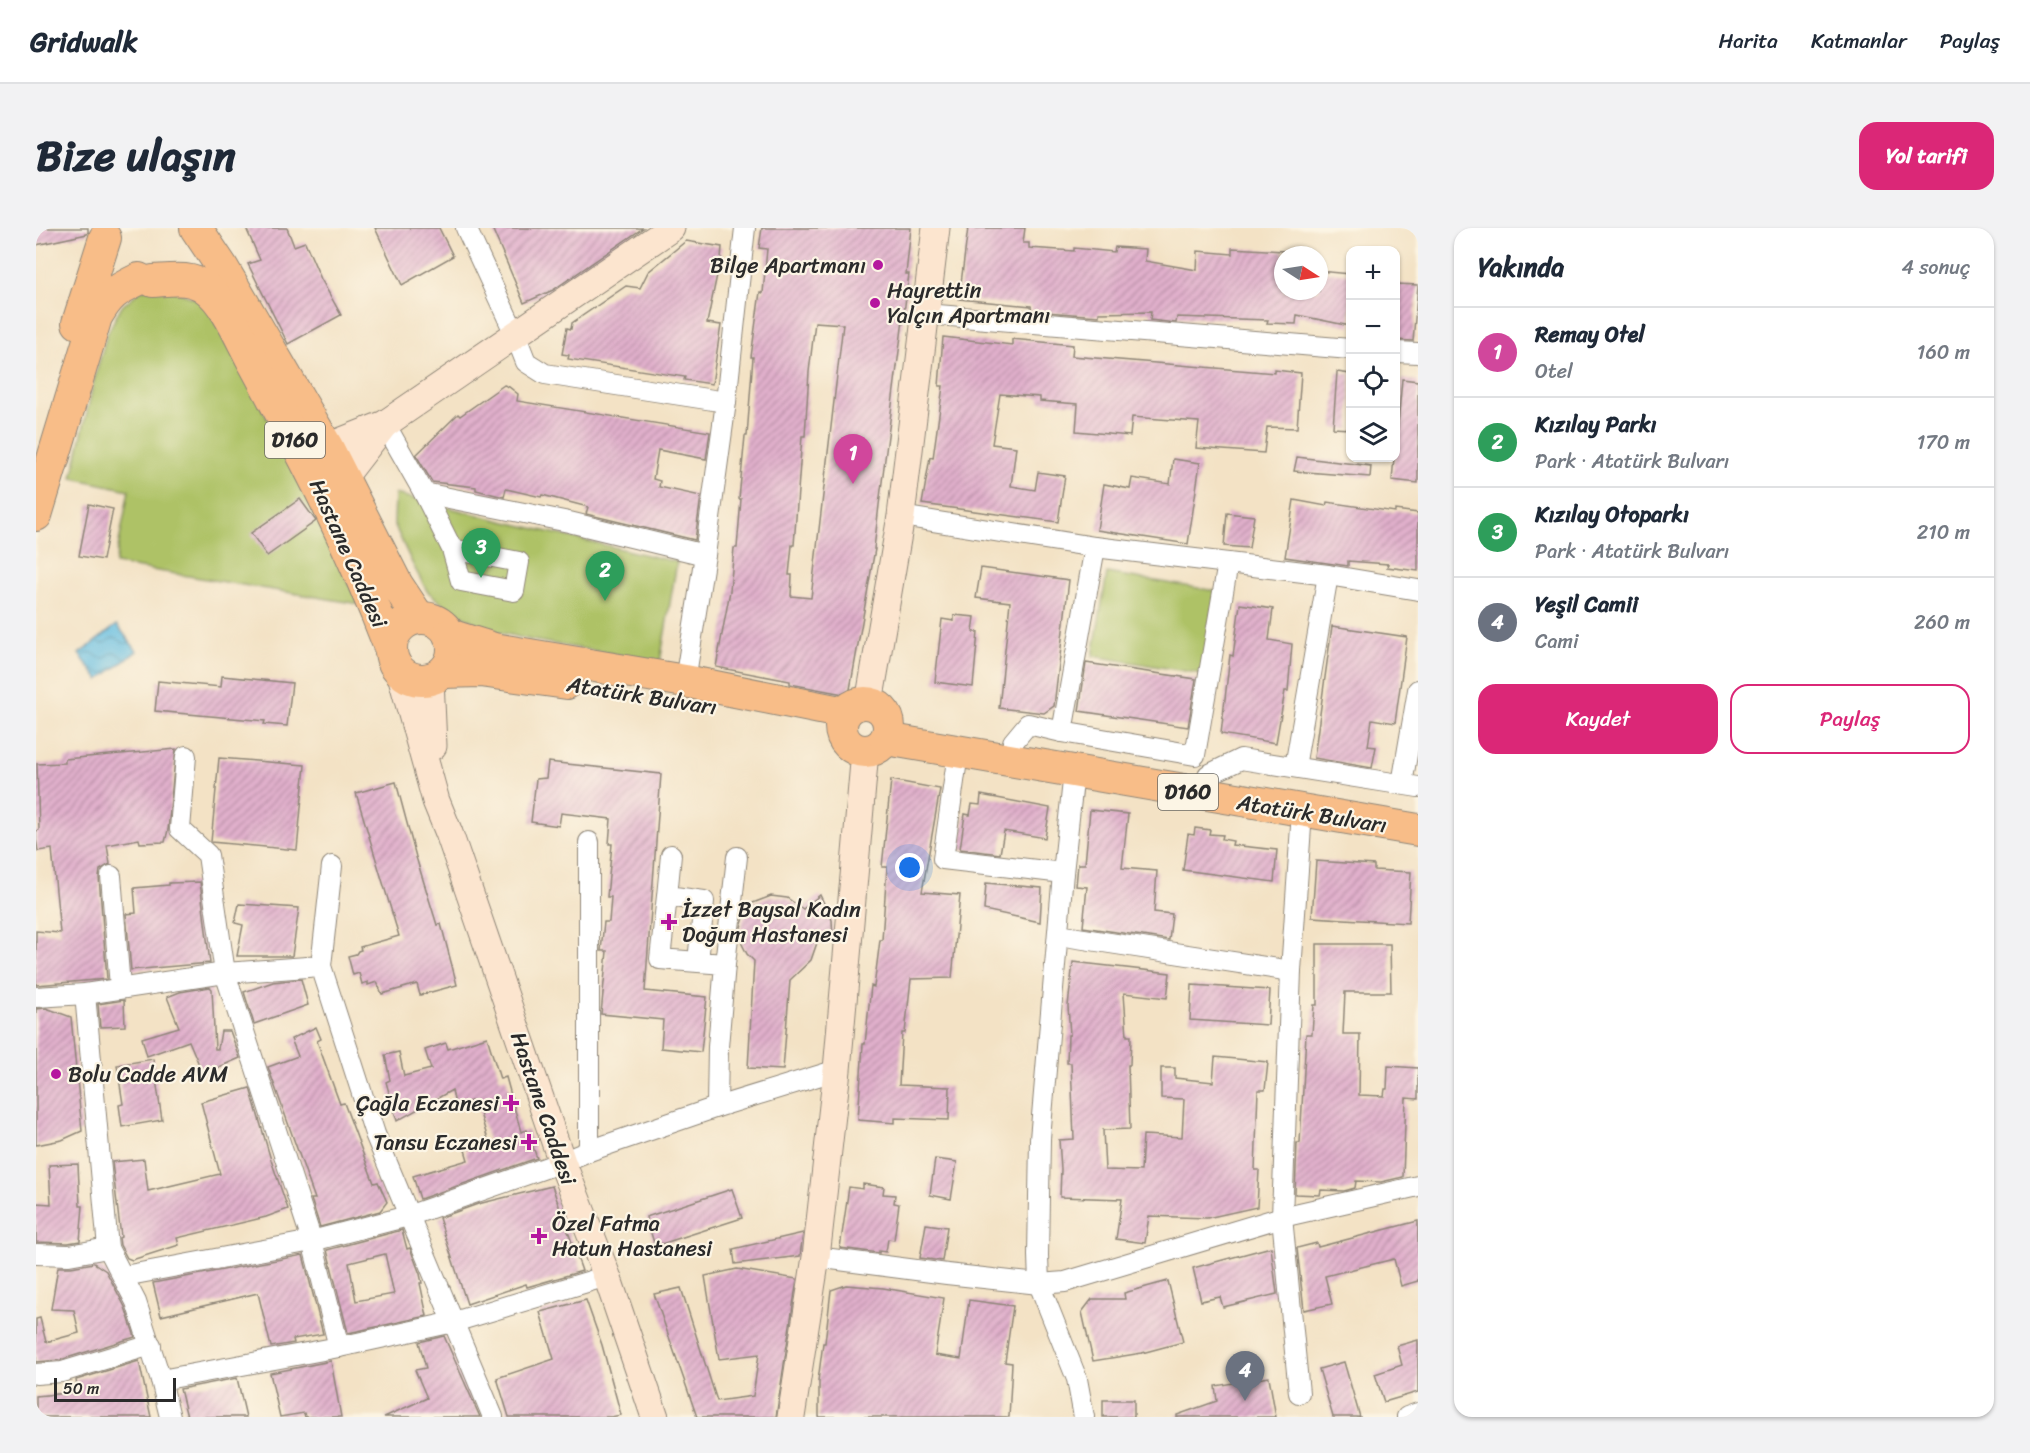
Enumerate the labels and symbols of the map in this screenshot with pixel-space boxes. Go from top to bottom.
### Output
place label: Bilge Apartmanı [710,246,866,285]
north arrow [1274,246,1328,300]
marker: Bilge Apartmanı [871,258,885,272]
place label: Hayrettin Yalçın Apartmanı [887,271,1050,335]
marker: Hayrettin Yalçın Apartmanı [868,296,882,310]
road number: D160 [265,422,325,458]
pin: 1 [834,434,872,484]
street label: Hastane Caddesi [298,472,399,635]
pin: 3 [462,528,500,578]
pin: 2 [586,552,624,601]
street label: Atatürk Bulvarı [563,664,720,727]
road number: D160 [1158,774,1218,810]
street label: Atatürk Bulvarı [1233,782,1390,845]
your location [895,853,924,882]
place label: İzzet Baysal Kadın Doğum Hastanesi [681,890,861,954]
marker: İzzet Baysal Kadın Doğum Hastanesi [660,913,678,931]
street label: Hastane Caddesi [499,1026,588,1191]
place label: Bolu Cadde AVM [68,1055,228,1094]
marker: Bolu Cadde AVM [49,1067,63,1081]
place label: Çağla Eczanesi [356,1084,500,1123]
marker: Çağla Eczanesi [504,1096,518,1110]
place label: Tansu Eczanesi [373,1123,518,1162]
marker: Tansu Eczanesi [522,1135,536,1149]
place label: Özel Fatma Hatun Hastanesi [552,1204,713,1268]
marker: Özel Fatma Hatun Hastanesi [530,1227,548,1245]
pin: 4 [1226,1352,1264,1401]
scale bar [54,1375,176,1402]

